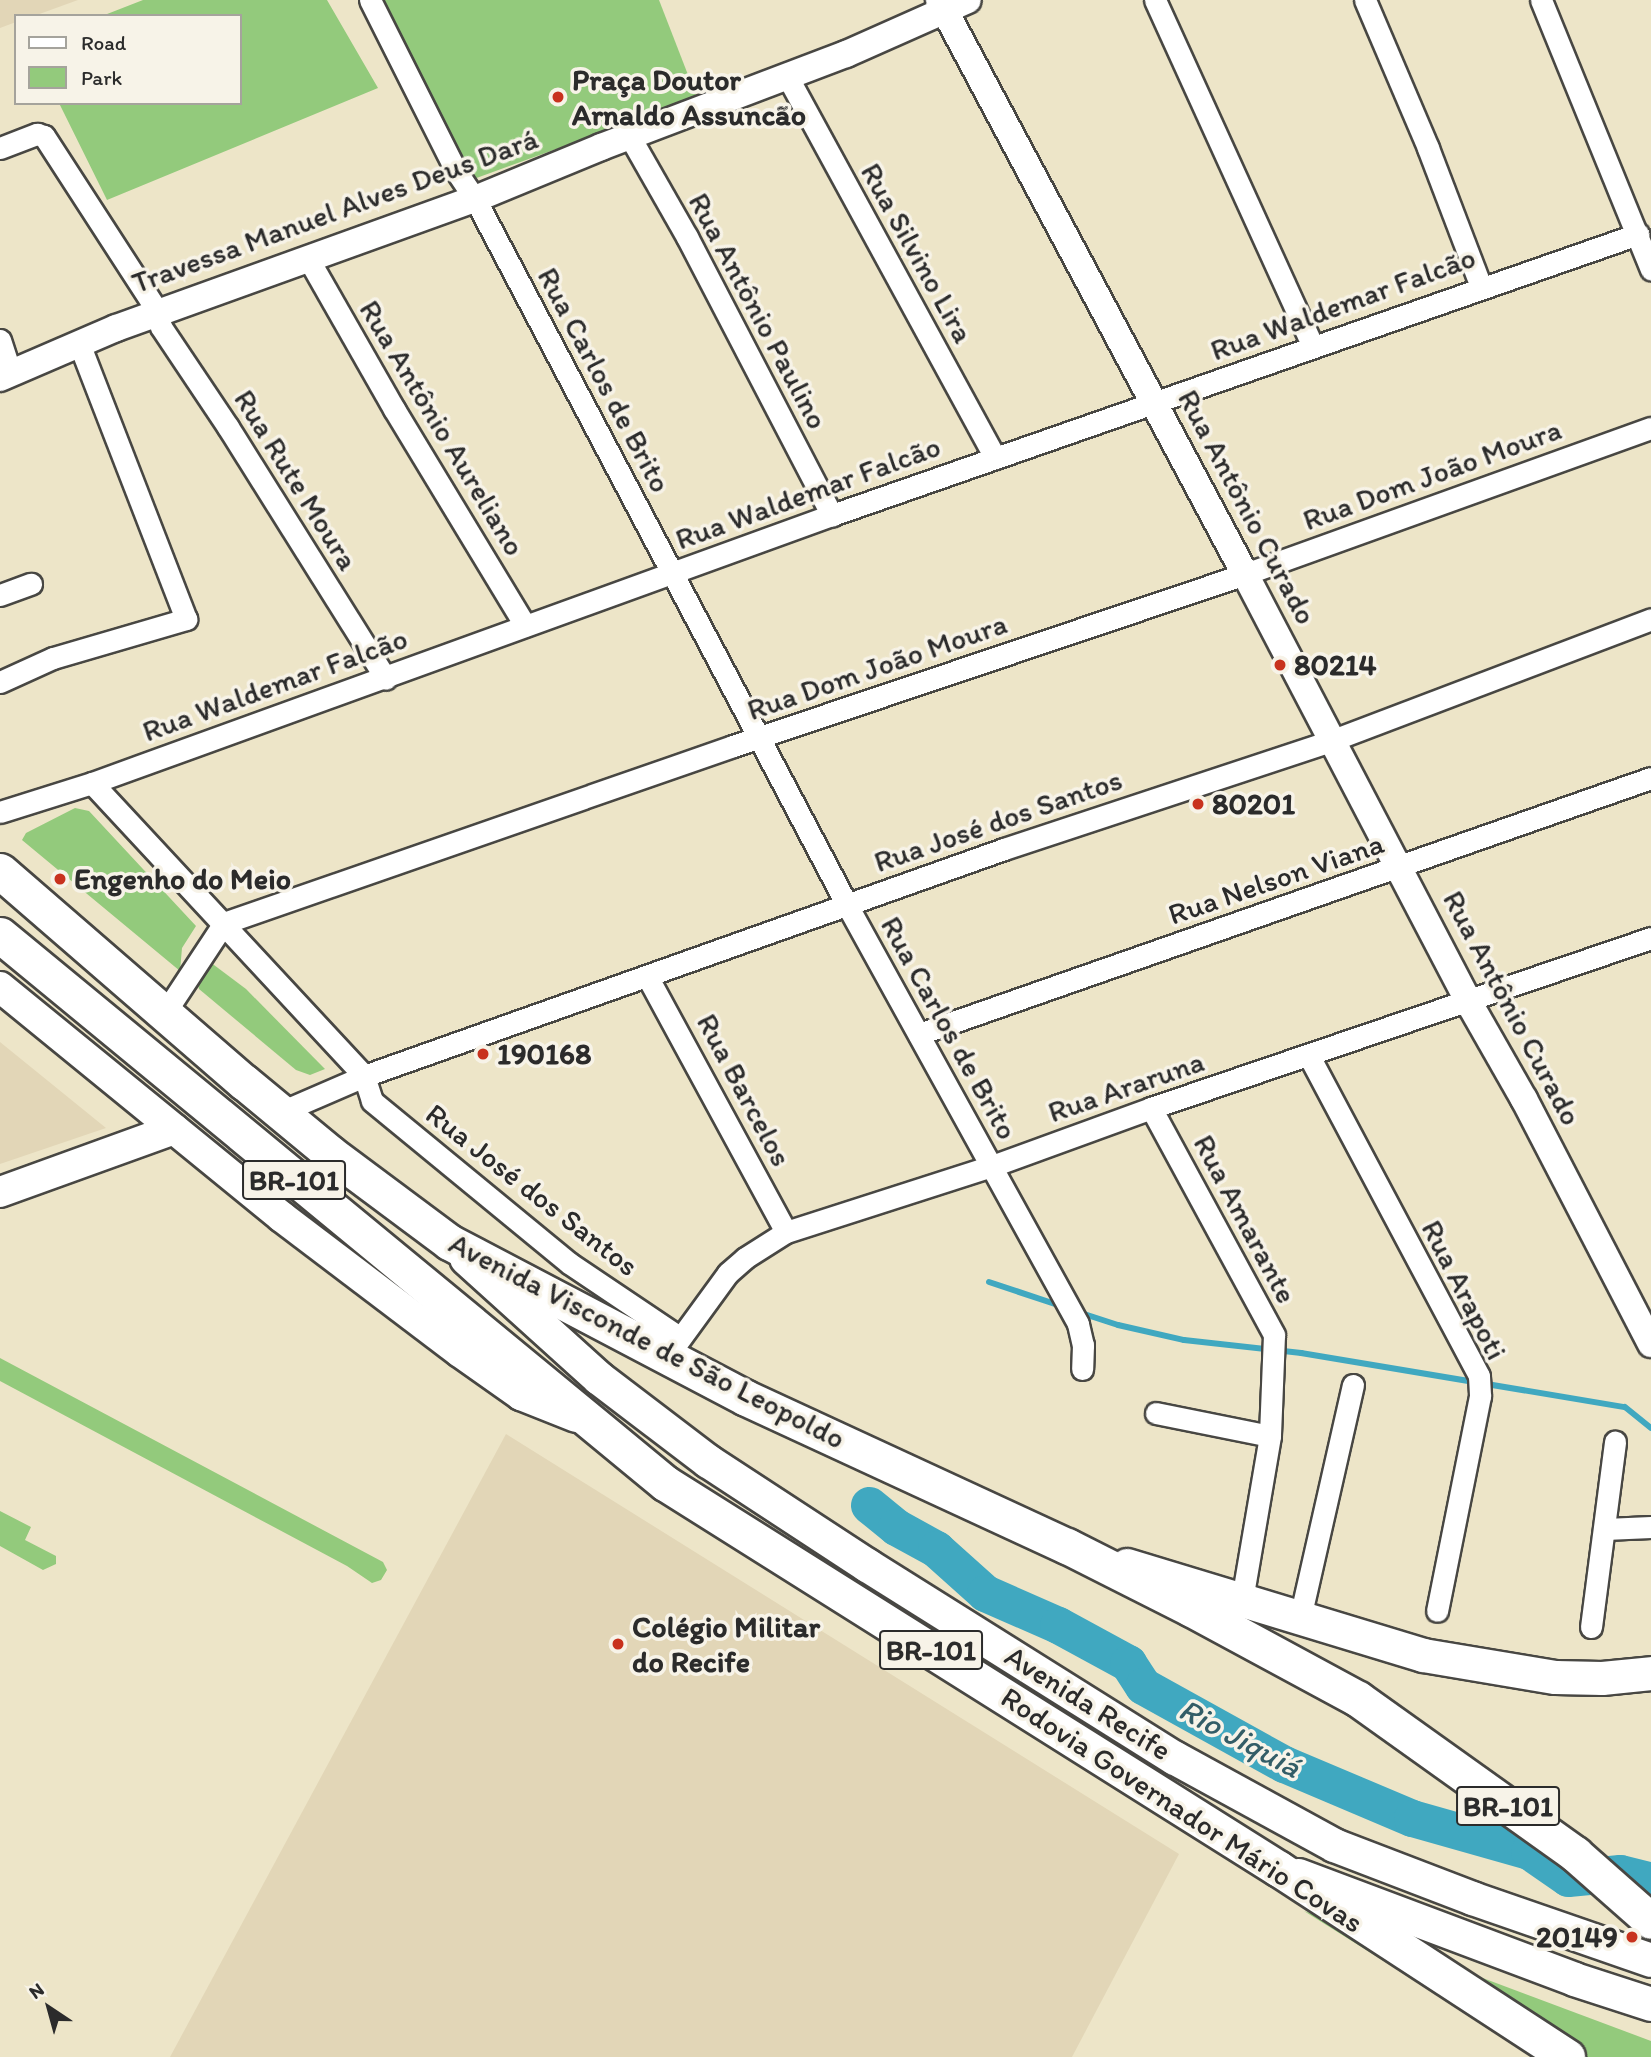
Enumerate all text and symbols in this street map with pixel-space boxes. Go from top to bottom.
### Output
legend [14,14,242,105]
text: Road [81,30,126,55]
place label: Praça Doutor Arnaldo Assuncão [572,62,806,132]
text: Park [81,65,122,90]
marker: Praça Doutor Arnaldo Assuncão [550,89,566,105]
street label: Travessa Manuel Alves Deus Dará [126,120,544,302]
street label: Rua Silvino Lira [853,157,981,349]
street label: Rua Antônio Paulino [681,187,835,435]
street label: Rua Waldemar Falcão [1206,240,1480,368]
street label: Rua Carlos de Brito [529,261,679,499]
street label: Rua Antônio Aureliano [352,294,532,562]
street label: Rua Rute Moura [226,383,366,577]
street label: Rua Antônio Curado [1170,384,1324,630]
street label: Rua Dom João Moura [1297,411,1567,539]
street label: Rua Waldemar Falcão [671,429,945,557]
street label: Rua Dom João Moura [742,605,1012,729]
street label: Rua Waldemar Falcão [138,621,412,749]
place label: 80214 [1294,647,1377,683]
marker: 80214 [1272,657,1288,673]
street label: Rua José dos Santos [869,761,1127,881]
place label: 80201 [1212,786,1295,822]
marker: 80201 [1190,796,1206,812]
street label: Rua Nelson Viana [1164,825,1388,933]
place label: Engenho do Meio [74,861,292,897]
marker: Engenho do Meio [52,871,68,887]
street label: Rua Antônio Curado [1435,885,1589,1131]
street label: Rua Carlos de Brito [873,910,1025,1146]
street label: Rua Barcelos [689,1007,799,1173]
place label: 190168 [497,1036,591,1072]
street label: Rua Araruna [1043,1043,1209,1131]
marker: 190168 [475,1046,491,1062]
street label: Rua José dos Santos [418,1095,646,1285]
street label: Rua Amarante [1186,1129,1304,1309]
road number: BR-101 [242,1156,346,1204]
street label: Rua Arapoti [1413,1214,1515,1366]
street label: Avenida Visconde de São Leopoldo [443,1225,851,1457]
place label: Colégio Militar do Recife [632,1609,820,1680]
road number: BR-101 [878,1626,984,1674]
marker: Colégio Militar do Recife [610,1636,626,1652]
street label: Avenida Recife [998,1638,1178,1768]
street label: Rodovia Governador Mário Covas [994,1679,1370,1941]
water label: Rio Jiquiá [1172,1690,1308,1786]
road number: BR-101 [1456,1782,1560,1830]
place label: 20149 [1536,1919,1618,1955]
marker: 20149 [1624,1929,1640,1945]
north arrow [14,1973,84,2043]
text: N [24,1978,48,2004]

